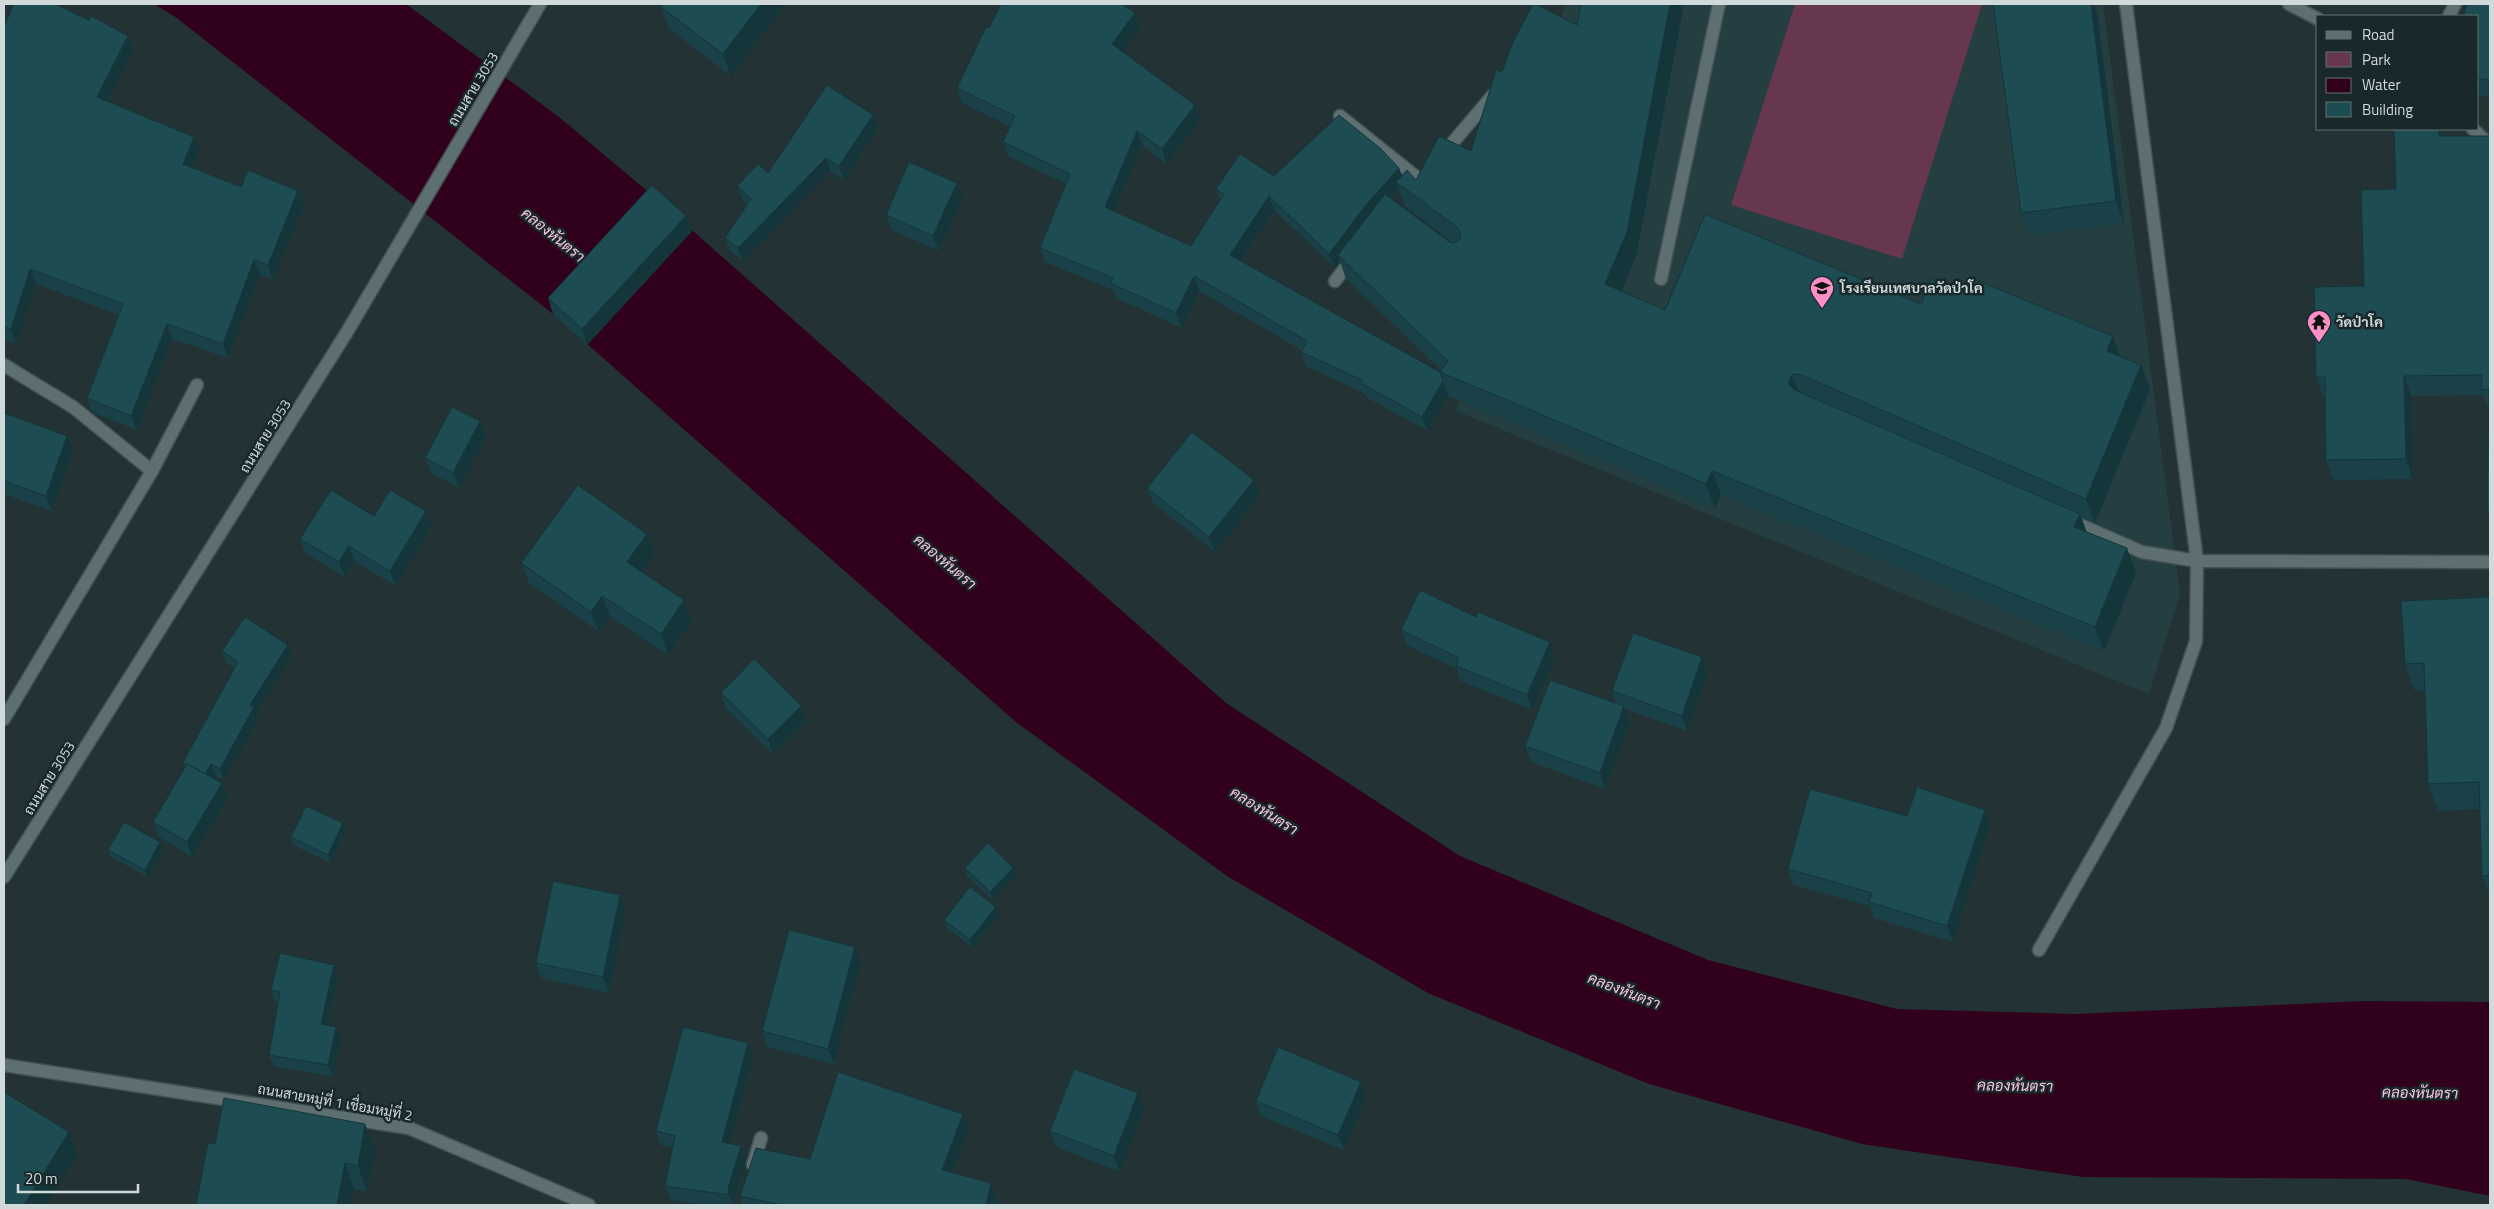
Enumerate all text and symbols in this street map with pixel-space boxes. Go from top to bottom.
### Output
legend [2316,15,2479,130]
text: Road [2362,23,2394,46]
street label: ถนนสาย 3053 [442,48,503,130]
text: Park [2362,48,2391,71]
text: Water [2362,73,2401,96]
text: Building [2362,98,2413,121]
water label: คลองหันตรา [517,202,590,267]
school or university icon: โรงเรียนเทศบาลวัดป่าโค [1809,275,1835,309]
place label: โรงเรียนเทศบาลวัดป่าโค [1839,277,1983,298]
temple icon: วัดป่าโค [2306,309,2332,343]
place label: วัดป่าโค [2336,311,2383,332]
street label: ถนนสาย 3053 [234,395,296,477]
water label: คลองหันตรา [909,528,982,595]
street label: ถนนสาย 3053 [18,737,80,819]
water label: คลองหันตรา [1226,781,1303,840]
water label: คลองหันตรา [1585,966,1664,1015]
water label: คลองหันตรา [1977,1073,2053,1098]
street label: ถนนสายหมู่ที่ 1 เชื่อมหมู่ที่ 2 [256,1077,414,1125]
water label: คลองหันตรา [2382,1080,2458,1105]
scale bar [18,1162,138,1194]
text: 20 m [25,1167,58,1190]

